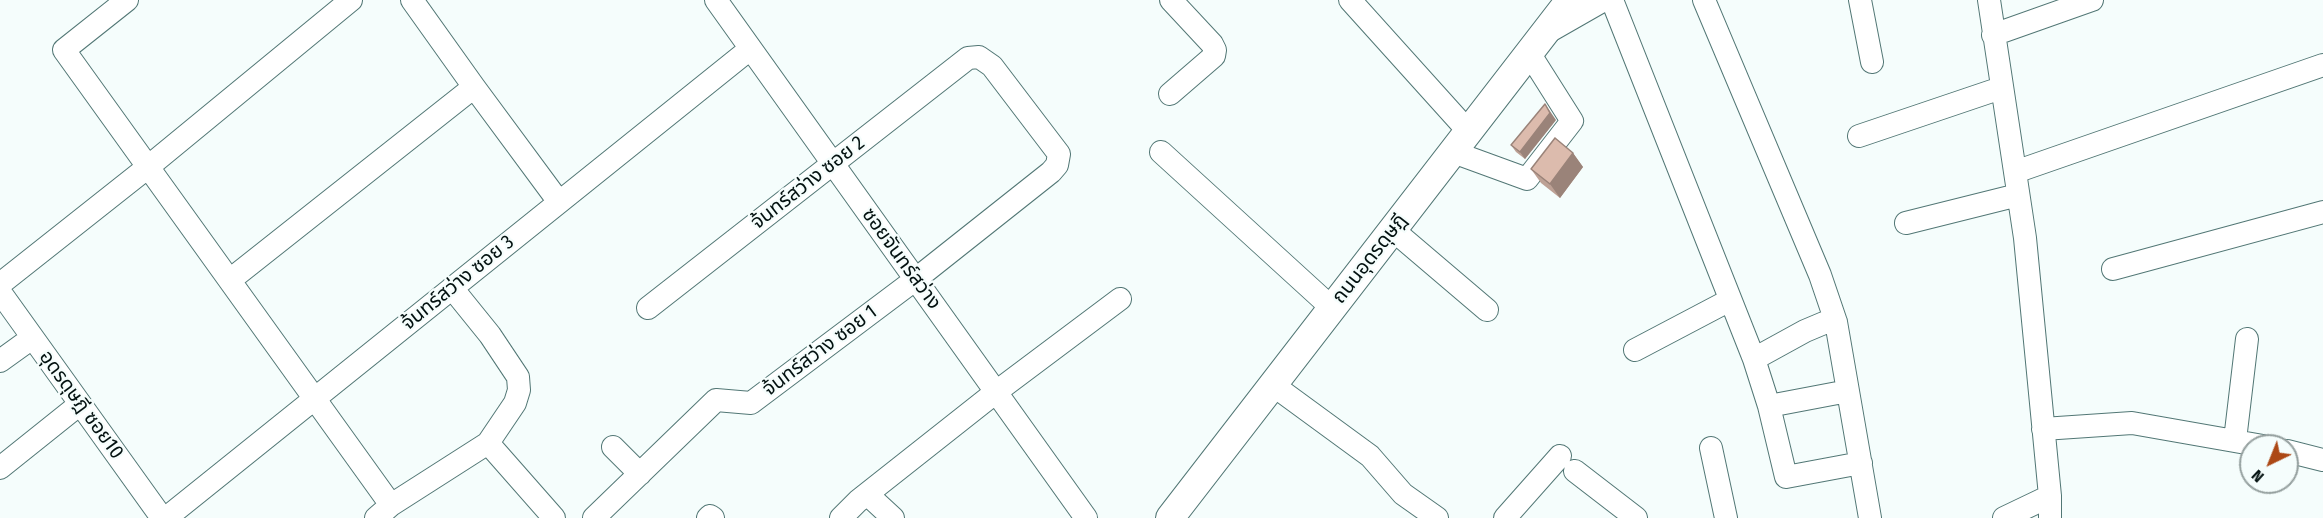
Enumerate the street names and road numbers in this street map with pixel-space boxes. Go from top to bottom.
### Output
street label: จ้นทร์สว่าง ซอย 2 [746,131,870,235]
street label: ซอยจันทร์สว่าง [856,204,946,314]
street label: ถนนอุดรดุษฎี [1328,209,1412,309]
street label: จ้นทร์สว่าง ซอย 3 [397,230,519,336]
street label: จ้นทร์สว่าง ซอย 1 [758,300,882,402]
street label: อุดรดุษฎี ซอย10 [34,346,128,464]

